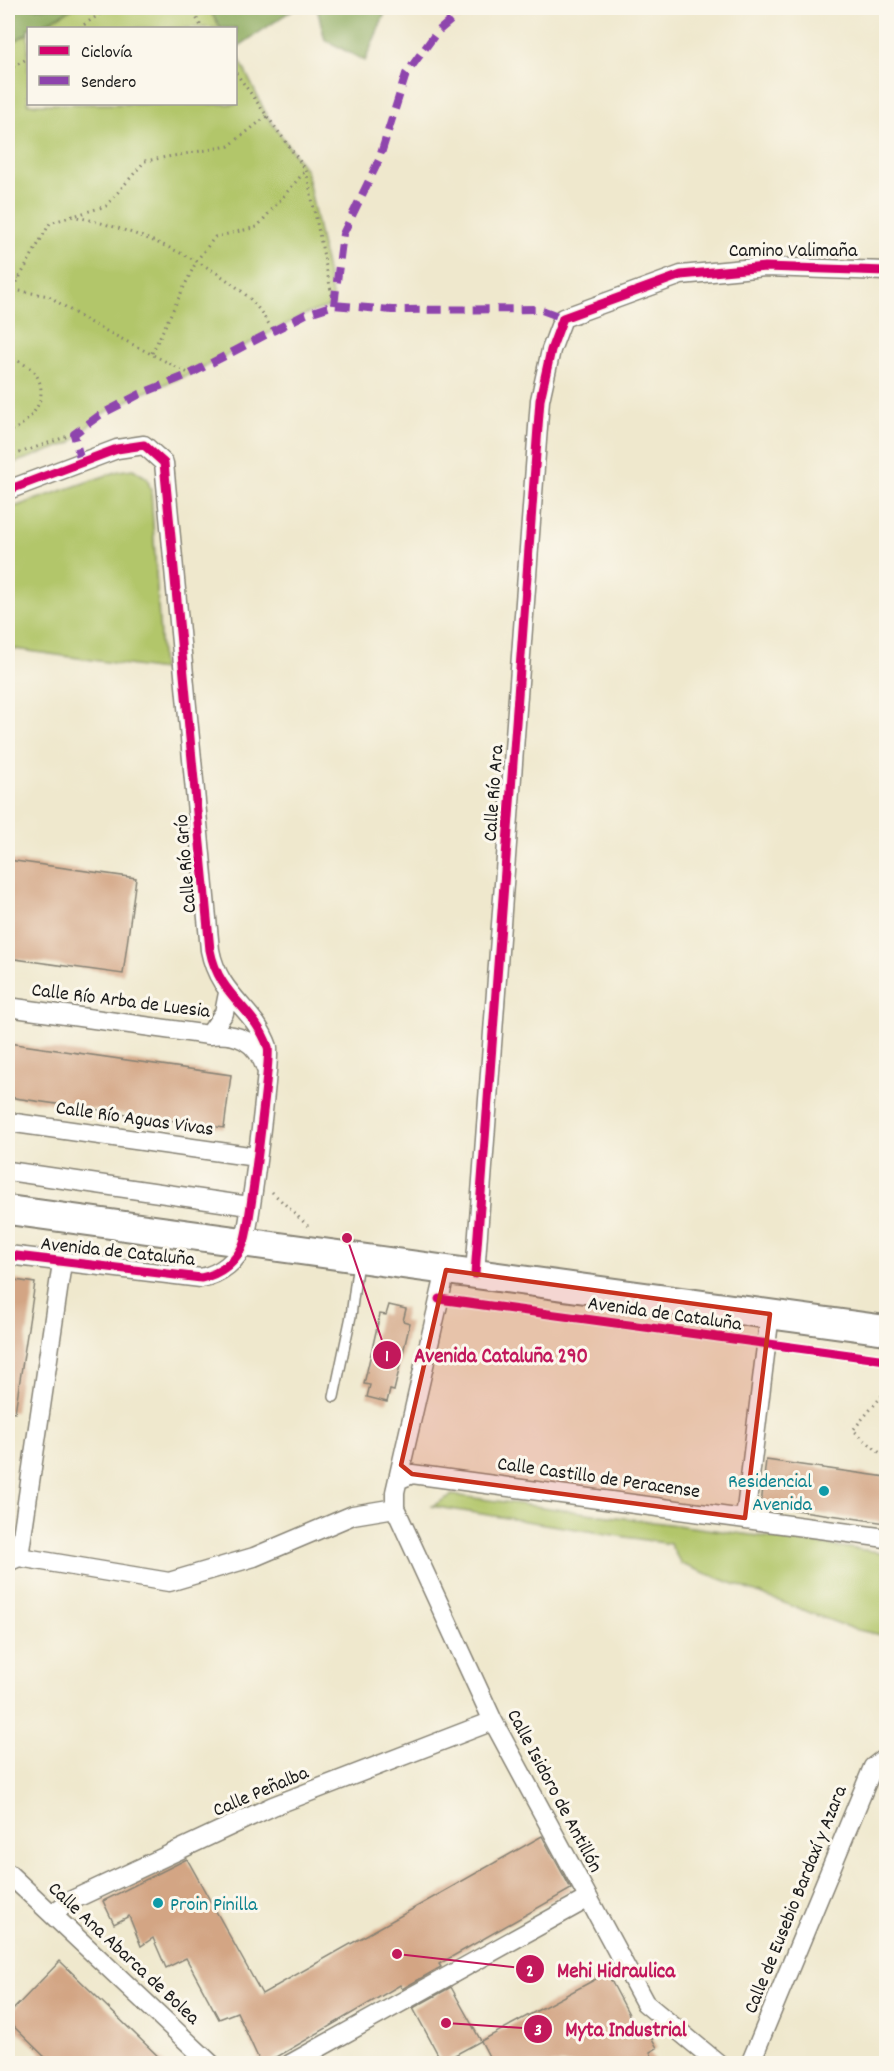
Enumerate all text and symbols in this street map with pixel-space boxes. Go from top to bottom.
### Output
legend [27,27,237,105]
text: Ciclovía [81,41,133,66]
text: Sendero [81,71,136,96]
street label: Camino Valimaña [729,238,858,266]
street label: Calle Río Ara [478,743,512,842]
street label: Calle Río Grío [169,813,205,914]
street label: Calle Río Arba de Luesia [30,977,212,1027]
street label: Calle Río Aguas Vivas [54,1095,215,1145]
street label: Avenida de Cataluña [39,1231,197,1275]
street label: Avenida de Cataluña [586,1290,744,1340]
callout: Avenida Cataluña 290 [372,1336,600,1375]
text: Avenida Cataluña 290 [414,1343,588,1373]
text: 1 [385,1345,389,1370]
street label: Calle Castillo de Peracense [495,1451,702,1507]
place label: Residencial Avenida [728,1469,813,1520]
marker: Residencial Avenida [817,1484,831,1498]
street label: Calle Isidoro de Antillón [498,1705,608,1878]
street label: Calle Peñalba [209,1760,314,1825]
street label: Calle de Eusebio Bardaxí y Azara [738,1781,856,2018]
street label: Calle Ana Abarca de Bolea [41,1876,206,2033]
place label: Proin Pinilla [170,1892,258,1920]
marker: Proin Pinilla [151,1896,165,1910]
callout: Mehi Hidraulica [515,1950,687,1989]
text: Mehi Hidraulica [557,1958,676,1988]
text: 2 [526,1960,534,1985]
callout: Myta Industrial [523,2009,698,2048]
text: Myta Industrial [565,2017,688,2047]
text: 3 [534,2019,542,2044]

